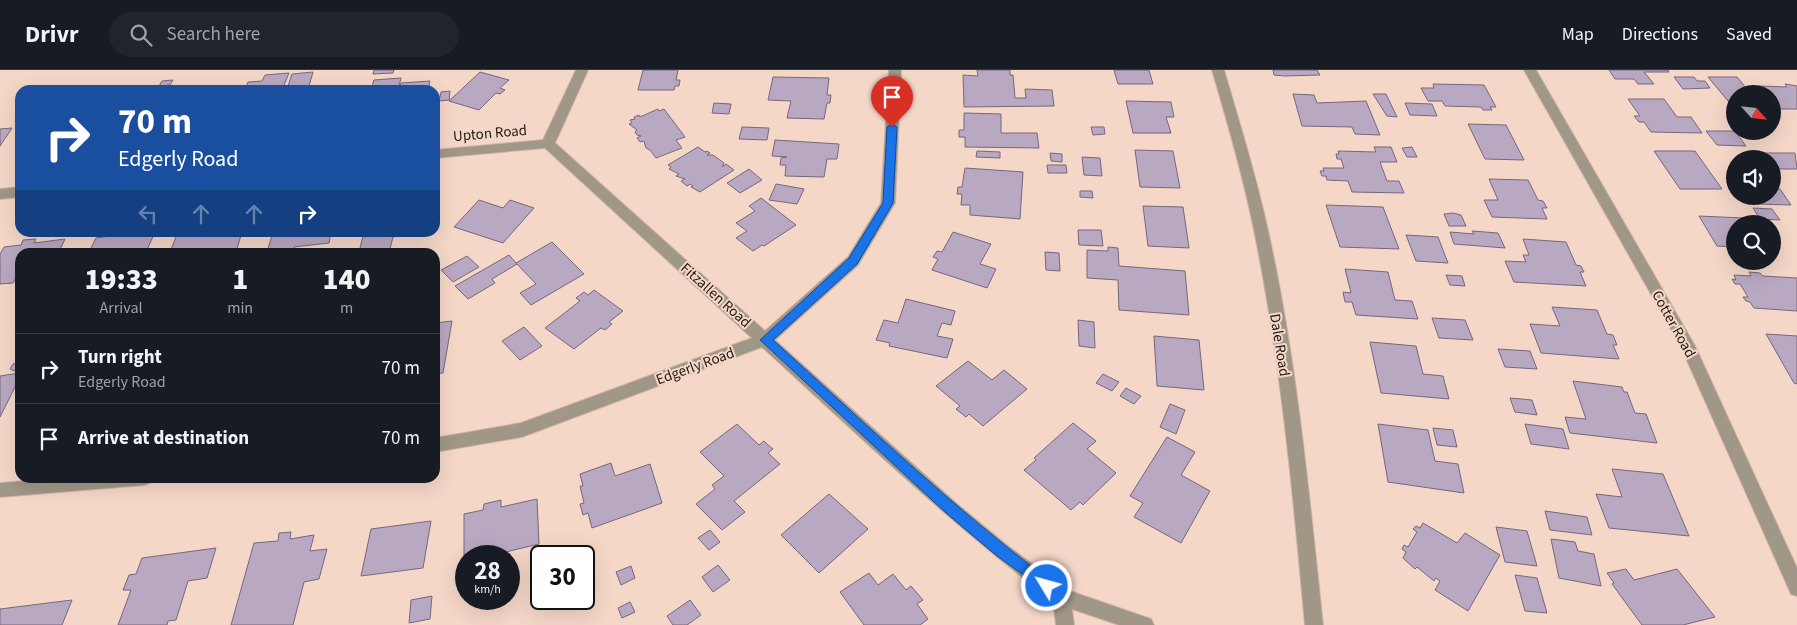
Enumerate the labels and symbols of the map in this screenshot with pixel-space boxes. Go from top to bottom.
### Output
pin [871,76,913,127]
north arrow [1726,85,1781,140]
street label: Upton Road [452,120,528,147]
street label: Fitzallen Road [676,258,755,333]
street label: Cotter Road [1646,287,1701,362]
street label: Dale Road [1264,312,1295,378]
street label: Edgerly Road [653,343,737,390]
speed limit sign: 30 [530,545,595,610]
position arrow [1020,559,1072,611]

